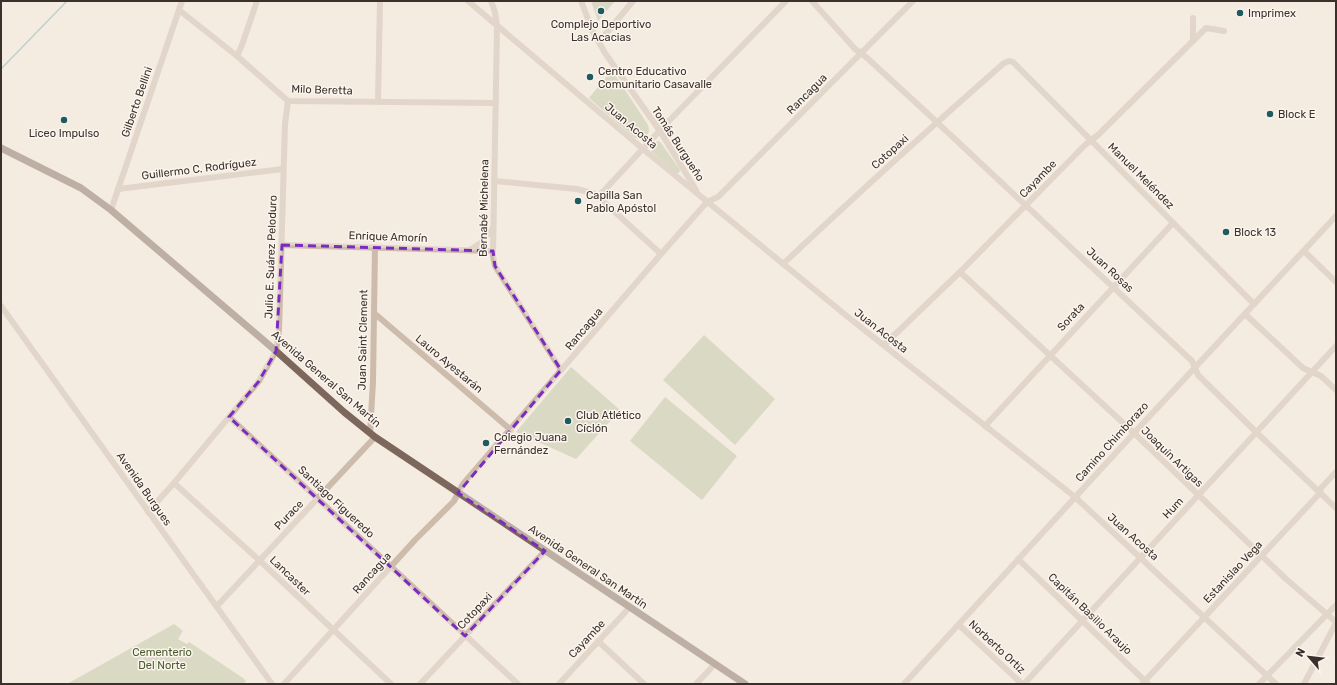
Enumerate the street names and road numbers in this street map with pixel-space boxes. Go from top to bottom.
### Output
street label: Gilberto Bellini [119,65,155,139]
street label: Rancagua [784,71,830,117]
street label: Milo Beretta [291,82,353,98]
street label: Juan Acosta [602,100,660,152]
street label: Tomás Burgueño [649,104,707,184]
street label: Cotopaxi [869,132,911,172]
street label: Manuel Meléndez [1105,140,1177,212]
street label: Guillermo C. Rodríguez [141,155,258,183]
street label: Cayambe [1017,157,1059,201]
street label: Bernabé Michelena [477,159,491,257]
street label: Julio E. Suárez Peloduro [262,195,280,319]
street label: Enrique Amorín [348,229,428,245]
street label: Juan Rosas [1084,245,1137,295]
street label: Juan Saint Clement [356,289,370,391]
street label: Sorata [1055,300,1087,334]
street label: Rancagua [563,305,605,353]
street label: Juan Acosta [852,306,910,356]
street label: Avenida General San Martín [269,328,383,430]
street label: Lauro Ayestarán [413,332,485,396]
street label: Camino Chimborazo [1073,399,1151,485]
street label: Joaquín Artigas [1138,424,1206,490]
street label: Avenida Burgues [114,450,174,529]
street label: Santiago Figueredo [295,463,377,541]
street label: Hum [1160,495,1186,521]
street label: Purace [272,498,306,532]
street label: Juan Acosta [1105,511,1161,563]
street label: Avenida General San Martín [526,522,650,612]
street label: Estanislao Vega [1201,538,1265,606]
street label: Rancagua [350,550,394,596]
street label: Lancaster [267,553,314,599]
street label: Capitán Basilio Araujo [1045,571,1135,657]
street label: Cotopaxi [455,590,495,632]
street label: Cayambe [566,617,608,661]
street label: Norberto Ortiz [966,618,1028,677]

